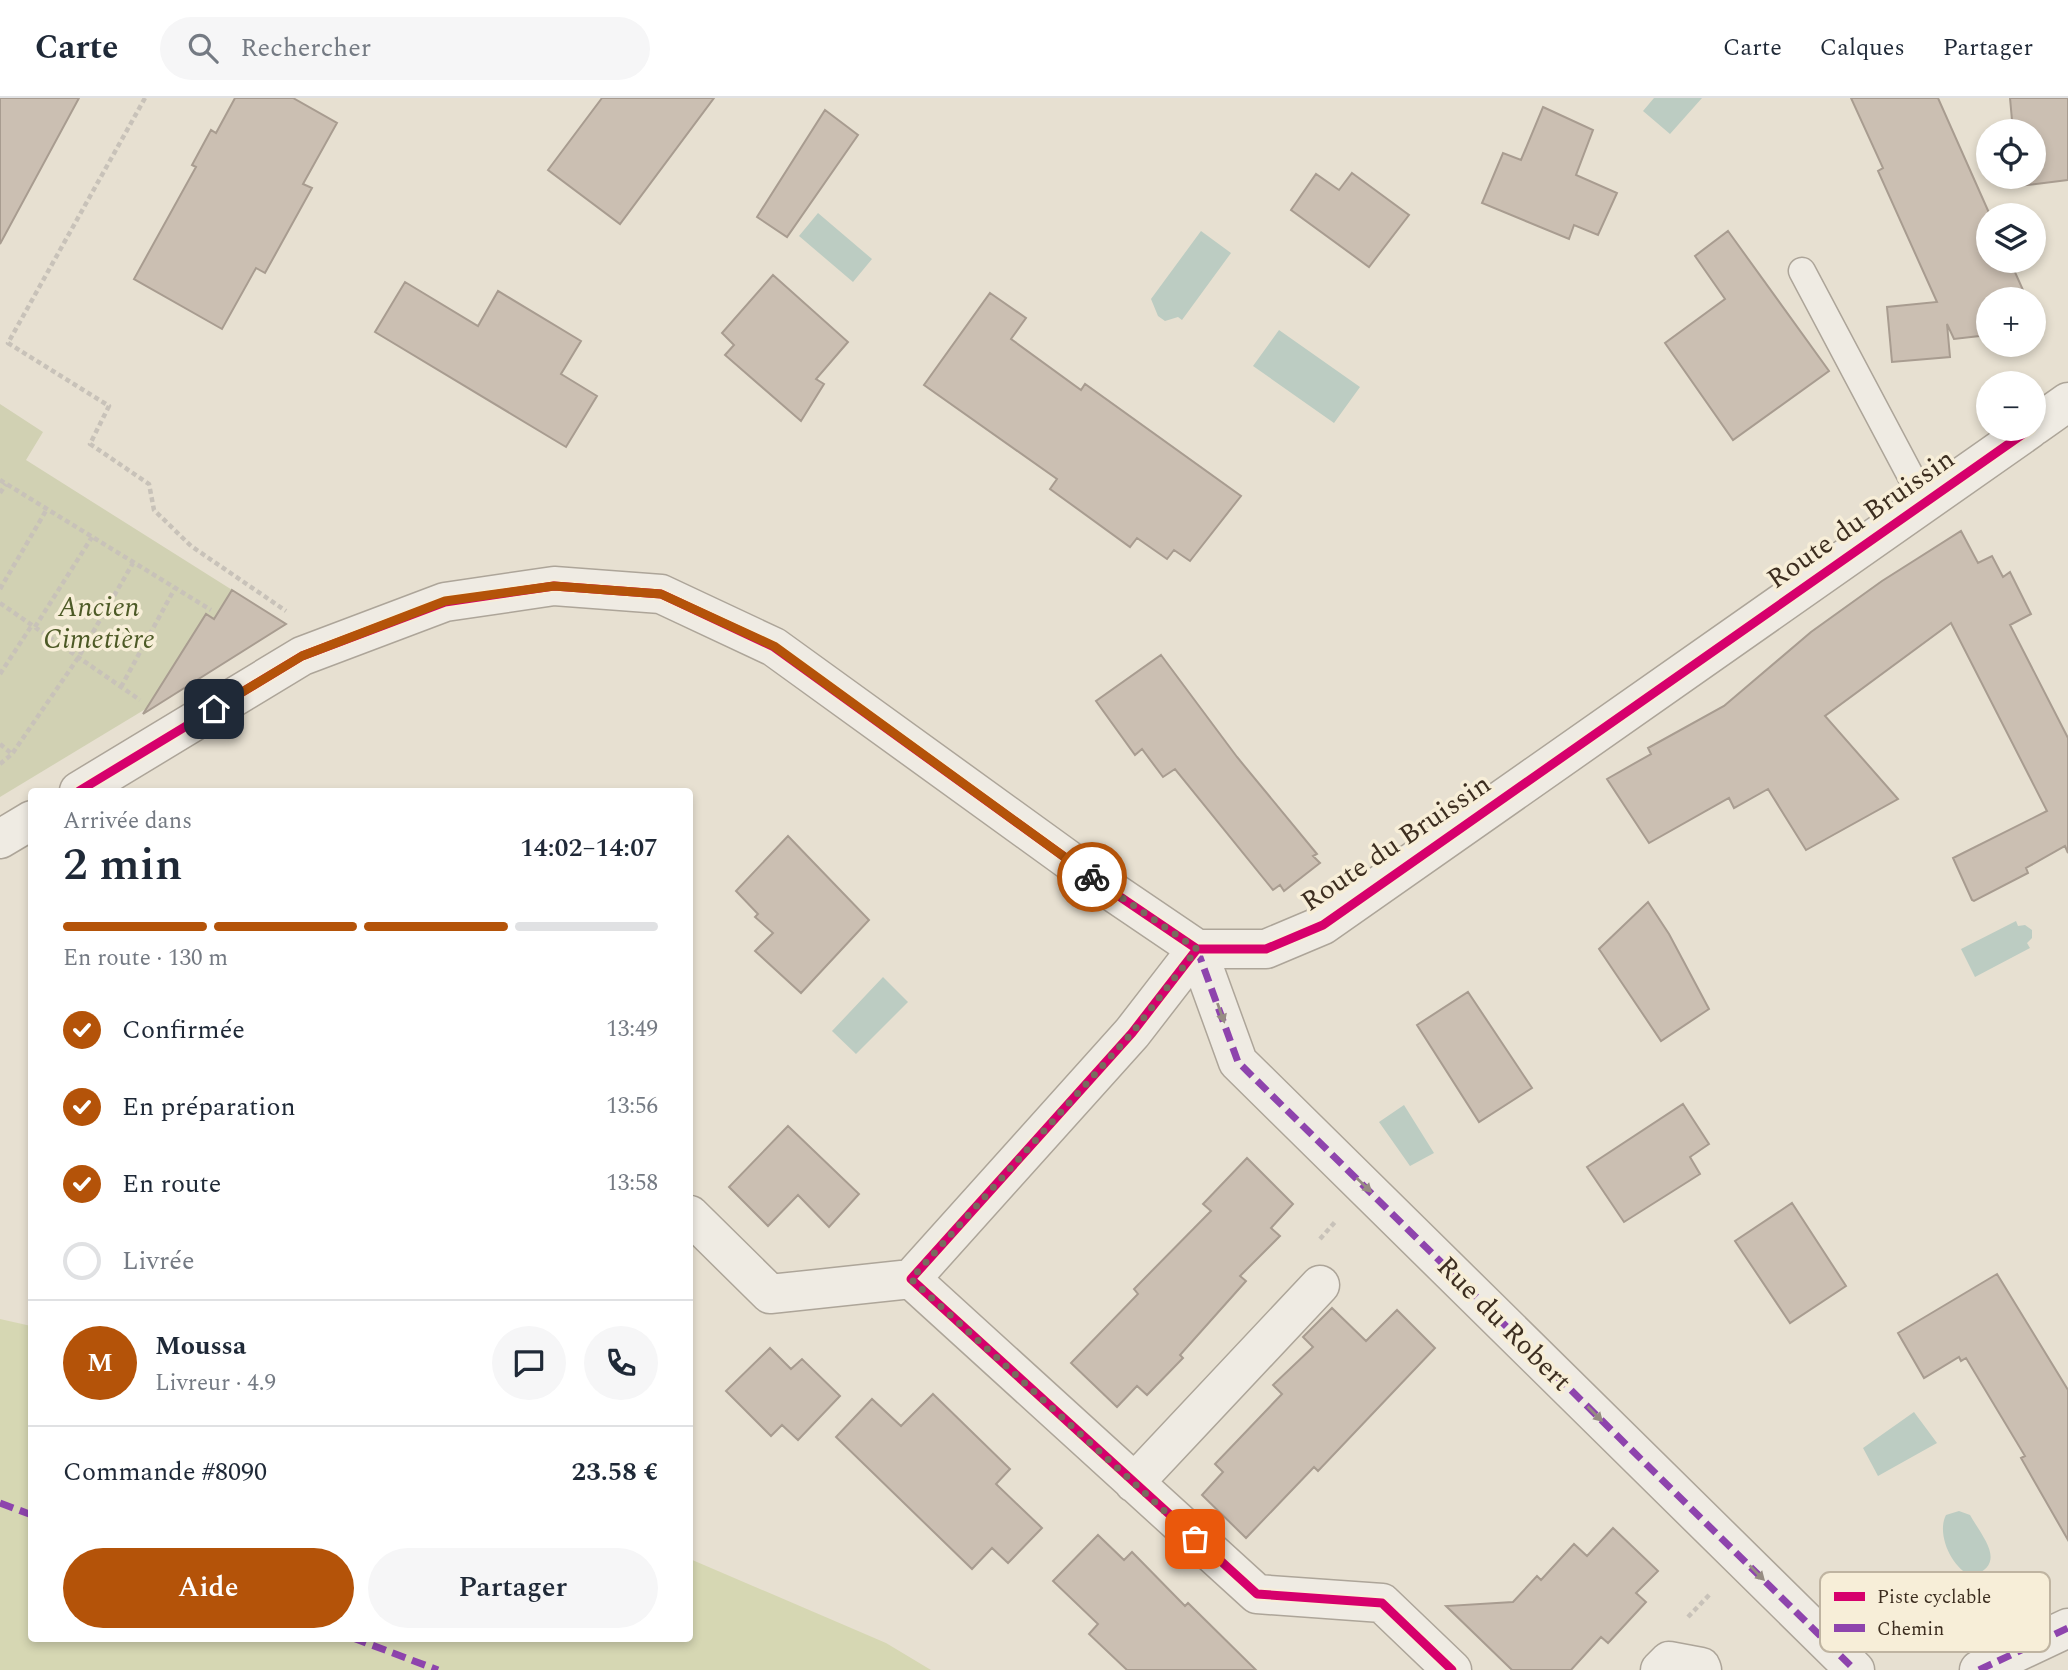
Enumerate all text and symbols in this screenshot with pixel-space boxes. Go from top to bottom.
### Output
search box [160,17,650,80]
text: Carte [35,23,118,73]
text: Rechercher [240,28,371,68]
icon: search [184,29,222,67]
text: Carte [1723,30,1782,66]
text: Calques [1820,30,1905,66]
text: Partager [1943,30,2033,66]
map controls [1976,119,2046,441]
button: locate [1976,119,2046,189]
button: layers [1976,203,2046,273]
button: + [1976,287,2046,357]
button: − [1976,371,2046,441]
street label: Route du Bruissin [1758,438,1964,600]
park label: Ancien Cimetière [43,586,155,661]
pin [184,679,244,739]
icon: home [195,690,233,728]
street label: Route du Bruissin [1292,763,1500,923]
text: Arrivée dans [63,804,192,839]
text: 14:02–14:07 [520,828,658,868]
text: 2 min [63,830,182,900]
courier [1057,842,1127,912]
icon: bike [1073,858,1111,896]
text: En route · 130 m [63,941,228,976]
one-way arrow [1215,1003,1226,1024]
text: Confirmée [122,1010,245,1050]
icon: check [63,1011,101,1049]
text: 13:49 [606,1012,658,1047]
text: En préparation [122,1087,296,1127]
icon: check [63,1088,101,1126]
text: 13:56 [606,1089,658,1124]
text: En route [122,1164,221,1204]
icon: check [63,1165,101,1203]
text: 13:58 [606,1166,658,1201]
one-way arrow [1355,1176,1371,1193]
text: Livrée [122,1241,195,1281]
street label: Rue du Robert [1426,1246,1582,1402]
text: Moussa [155,1326,246,1366]
button: chat [492,1326,566,1400]
button: phone [584,1326,658,1400]
text: M [87,1343,113,1383]
text: Livreur · 4.9 [155,1366,276,1401]
one-way arrow [1587,1405,1604,1422]
text: Commande #8090 [63,1452,267,1492]
text: 23.58 € [572,1452,658,1492]
pin [1165,1509,1225,1569]
icon: bag [1176,1520,1214,1558]
button: Aide [63,1548,354,1628]
button: Partager [368,1548,658,1628]
one-way arrow [1748,1565,1765,1581]
legend [1820,1572,2050,1652]
text: Piste cyclable [1877,1583,1991,1612]
text: Chemin [1877,1615,1944,1644]

